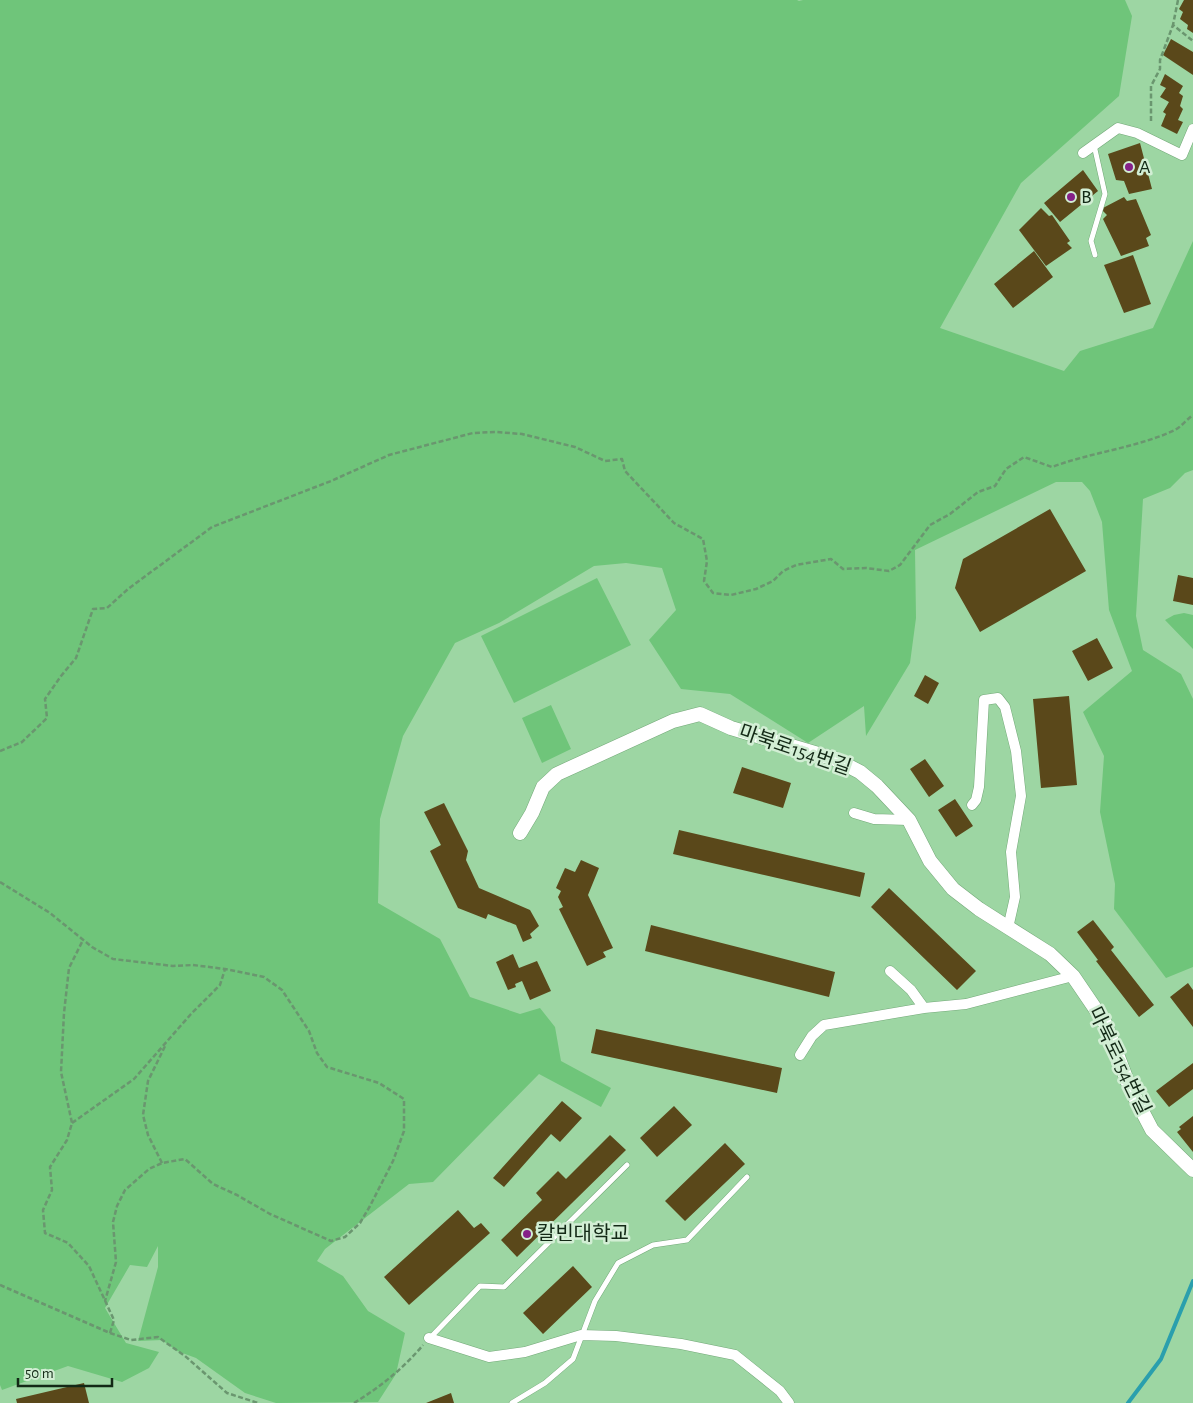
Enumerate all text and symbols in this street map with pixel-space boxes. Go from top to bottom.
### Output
place label: A [1139,157,1151,177]
marker: A [1123,161,1135,173]
place label: B [1081,187,1092,207]
marker: B [1065,191,1077,203]
street label: 마북로154번길 [736,721,854,778]
street label: 마북로154번길 [1084,1004,1155,1118]
place label: 칼빈대학교 [537,1223,629,1244]
marker: 칼빈대학교 [521,1228,533,1240]
scale bar [18,1356,111,1388]
text: 50 m [25,1366,54,1381]

